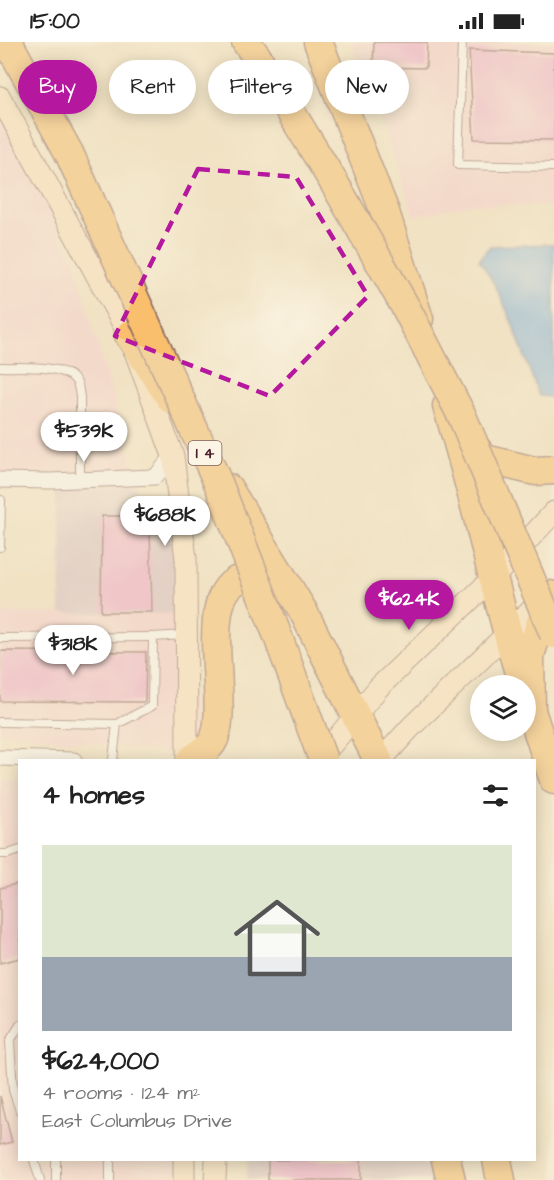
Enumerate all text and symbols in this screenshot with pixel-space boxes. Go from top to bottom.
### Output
text: 15:00 [30,6,80,37]
chip: Buy [18,60,97,114]
chip: Rent [109,60,196,114]
chip: Filters [208,60,313,114]
chip: New [325,60,409,114]
pin: $539K [42,412,126,463]
text: $539K [55,417,113,445]
road number: I 4 [188,441,222,465]
pin: $688K [123,496,207,547]
text: $688K [134,501,196,529]
pin: $624K [367,580,451,631]
text: $624K [379,585,439,613]
pin: $318K [31,625,115,676]
text: $318K [49,630,97,658]
map controls [470,675,536,741]
button: layers [470,675,536,741]
text: 4 homes [42,777,145,813]
icon: filters [479,779,512,812]
icon: home [223,884,331,992]
text: $624,000 [42,1043,159,1079]
text: 4 rooms · 124 m² [42,1079,200,1107]
text: East Columbus Drive [42,1107,232,1135]

